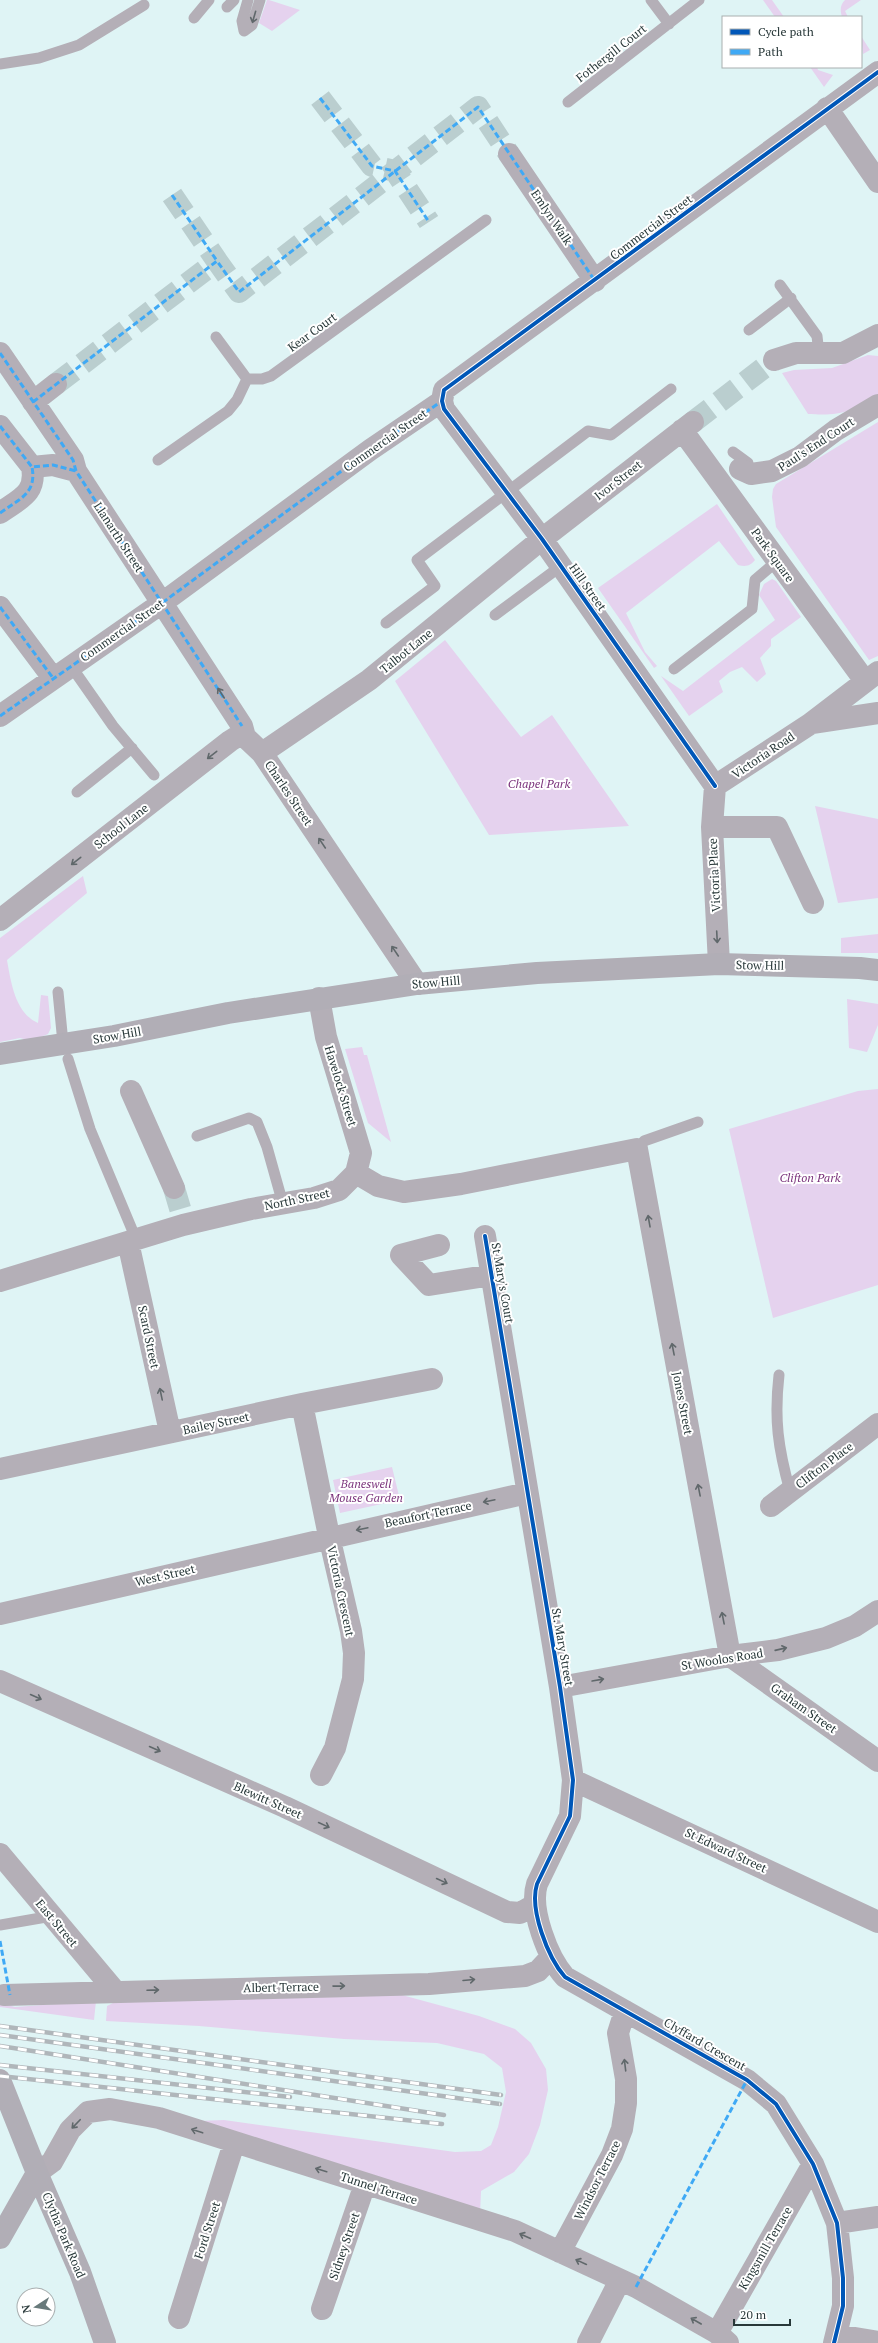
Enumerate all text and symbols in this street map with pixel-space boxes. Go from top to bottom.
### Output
one-way arrow [250,10,257,23]
legend [722,16,862,68]
street label: Fothergill Court [573,21,650,85]
text: Cycle path [758,24,814,39]
text: Path [758,44,783,59]
street label: Emlyn Walk [528,187,576,248]
street label: Commercial Street [607,191,696,263]
street label: Kear Court [285,309,340,355]
street label: Commercial Street [340,405,430,475]
street label: Paul's End Court [775,413,857,474]
street label: Ivor Street [591,456,645,503]
street label: Llanarth Street [91,499,148,575]
street label: Park Square [748,525,798,585]
street label: Hill Street [566,560,610,614]
street label: Commercial Street [77,595,167,665]
street label: Talbot Lane [377,625,435,677]
one-way arrow [217,688,225,699]
street label: Victoria Road [729,728,798,781]
one-way arrow [206,750,217,759]
street label: Charles Street [262,758,317,829]
park label: Chapel Park [508,776,570,791]
street label: School Lane [91,800,151,852]
one-way arrow [318,838,327,849]
street label: Victoria Place [705,838,723,912]
one-way arrow [71,856,82,865]
one-way arrow [714,930,721,943]
one-way arrow [391,946,399,957]
street label: Stow Hill [736,957,785,973]
street label: Stow Hill [411,972,461,992]
street label: Stow Hill [92,1023,143,1047]
street label: Havelock Street [322,1044,361,1129]
park label: Clifton Park [779,1170,841,1185]
street label: North Street [263,1185,332,1213]
one-way arrow [645,1215,653,1228]
street label: St Mary's Court [489,1242,518,1325]
street label: Scard Street [135,1304,163,1371]
one-way arrow [668,1342,676,1355]
street label: Jones Street [670,1370,697,1436]
one-way arrow [157,1388,165,1401]
street label: Bailey Street [181,1409,251,1437]
street label: Clifton Place [792,1438,856,1492]
park label: Baneswell Mouse Garden [328,1476,403,1505]
one-way arrow [695,1484,703,1497]
street label: Beaufort Terrace [383,1497,473,1531]
one-way arrow [482,1498,495,1506]
one-way arrow [356,1526,369,1534]
street label: Victoria Crescent [324,1544,358,1638]
street label: West Street [134,1561,197,1589]
street label: St. Mary Street [549,1607,577,1688]
one-way arrow [719,1612,727,1625]
street label: St Woolos Road [680,1645,764,1673]
one-way arrow [775,1645,788,1653]
one-way arrow [591,1676,604,1684]
street label: Graham Street [768,1680,840,1737]
one-way arrow [29,1693,41,1701]
one-way arrow [148,1746,160,1753]
street label: Blewitt Street [232,1778,305,1822]
one-way arrow [318,1822,330,1829]
street label: St Edward Street [683,1825,770,1876]
one-way arrow [435,1878,447,1885]
street label: East Street [33,1896,82,1950]
one-way arrow [462,1976,475,1984]
street label: Albert Terrace [243,1979,319,1995]
one-way arrow [332,1982,345,1990]
one-way arrow [146,1987,159,1994]
street label: Clyffard Crescent [661,2014,749,2074]
one-way arrow [621,2058,629,2071]
one-way arrow [71,2119,80,2129]
one-way arrow [192,2126,204,2134]
street label: Windsor Terrace [570,2138,624,2222]
one-way arrow [315,2166,328,2173]
street label: Tunnel Terrace [339,2168,419,2208]
street label: Clytha Park Road [39,2190,89,2280]
street label: Ford Street [191,2199,223,2261]
street label: Kingsmill Terrace [735,2204,795,2292]
street label: Sidney Street [325,2210,363,2282]
one-way arrow [519,2232,531,2239]
one-way arrow [575,2258,587,2265]
north arrow [16,2287,56,2327]
scale bar [734,2301,790,2327]
text: N [18,2303,34,2315]
text: 20 m [740,2307,767,2322]
one-way arrow [690,2317,702,2325]

